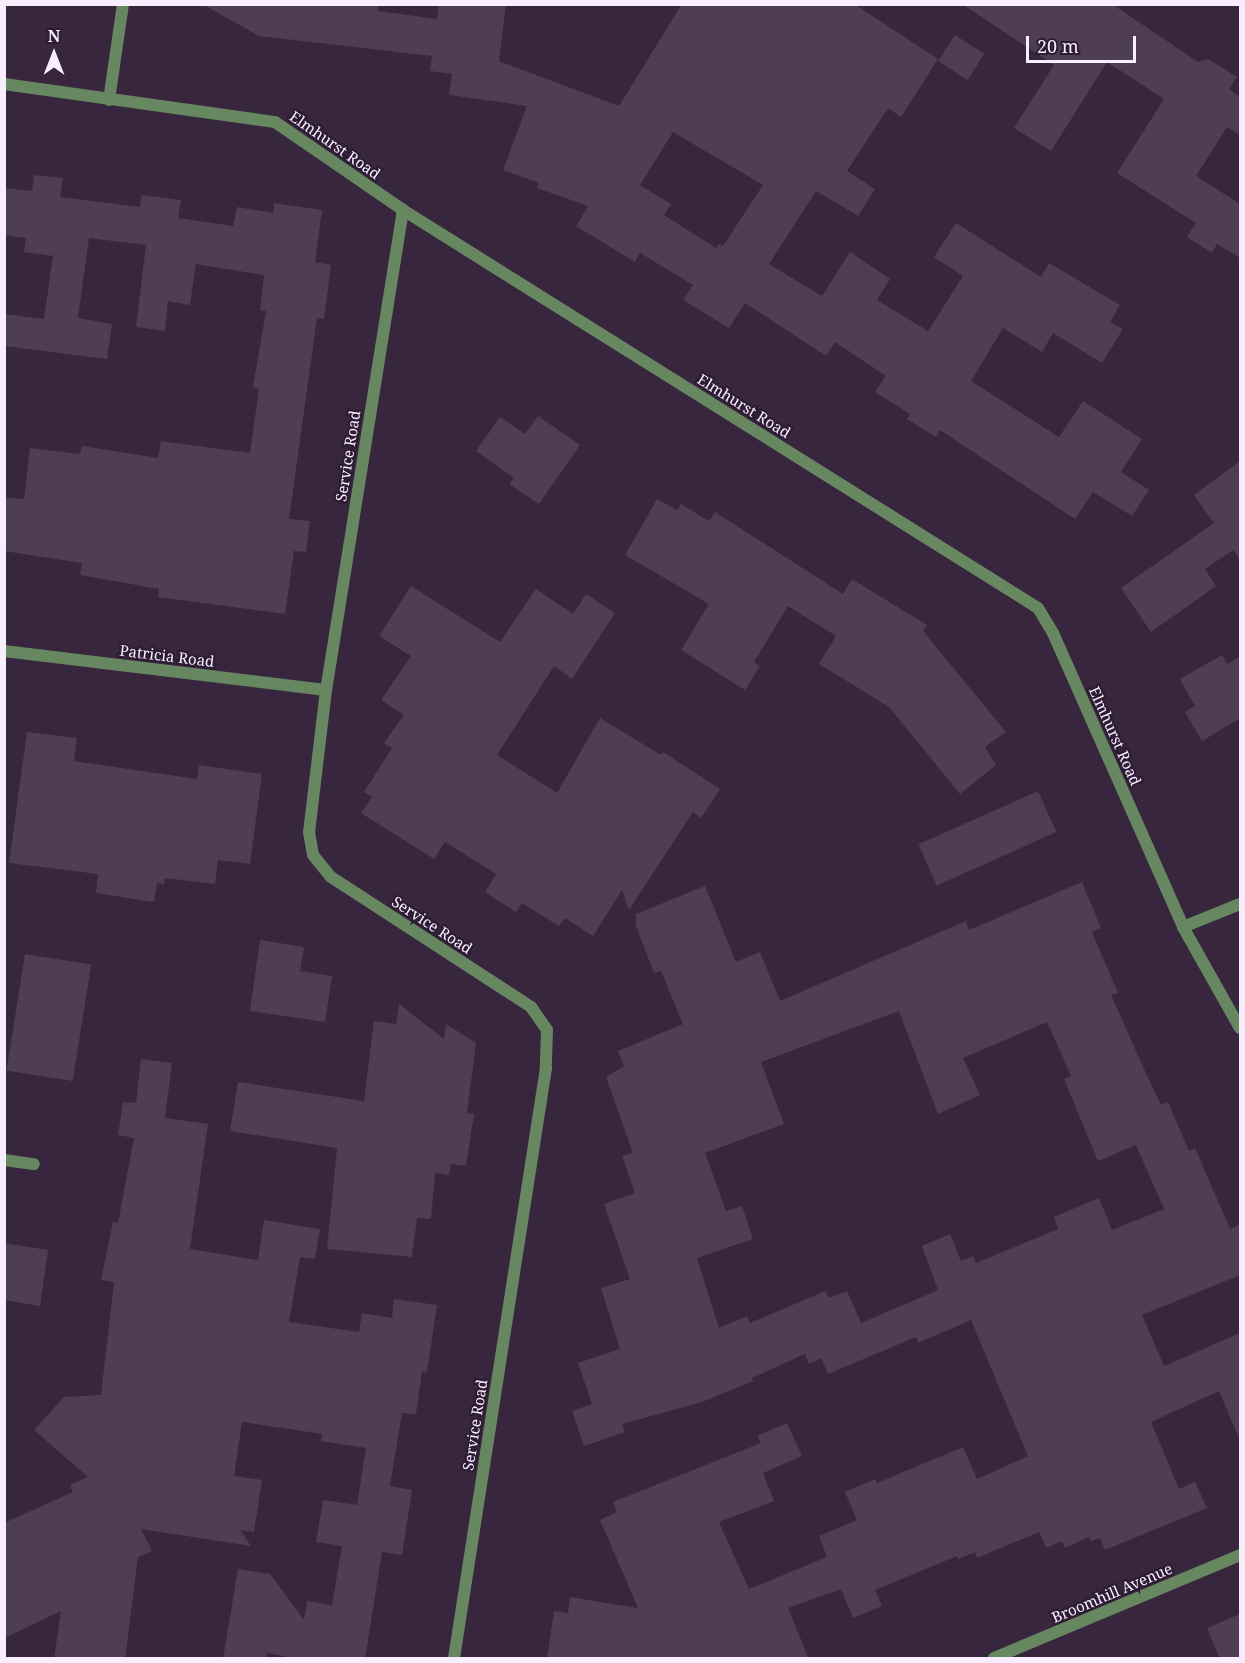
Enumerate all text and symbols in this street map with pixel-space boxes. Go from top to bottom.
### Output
north arrow [24,24,84,84]
scale bar [1029,24,1138,62]
text: N [48,25,60,47]
text: 20 m [1037,34,1079,58]
street label: Elmhurst Road [286,107,384,183]
street label: Elmhurst Road [694,370,794,442]
street label: Service Road [332,409,364,503]
street label: Patricia Road [119,641,215,671]
street label: Elmhurst Road [1085,684,1145,788]
street label: Service Road [388,892,476,958]
street label: Service Road [459,1378,491,1472]
street label: Broomhill Avenue [1049,1559,1175,1627]

